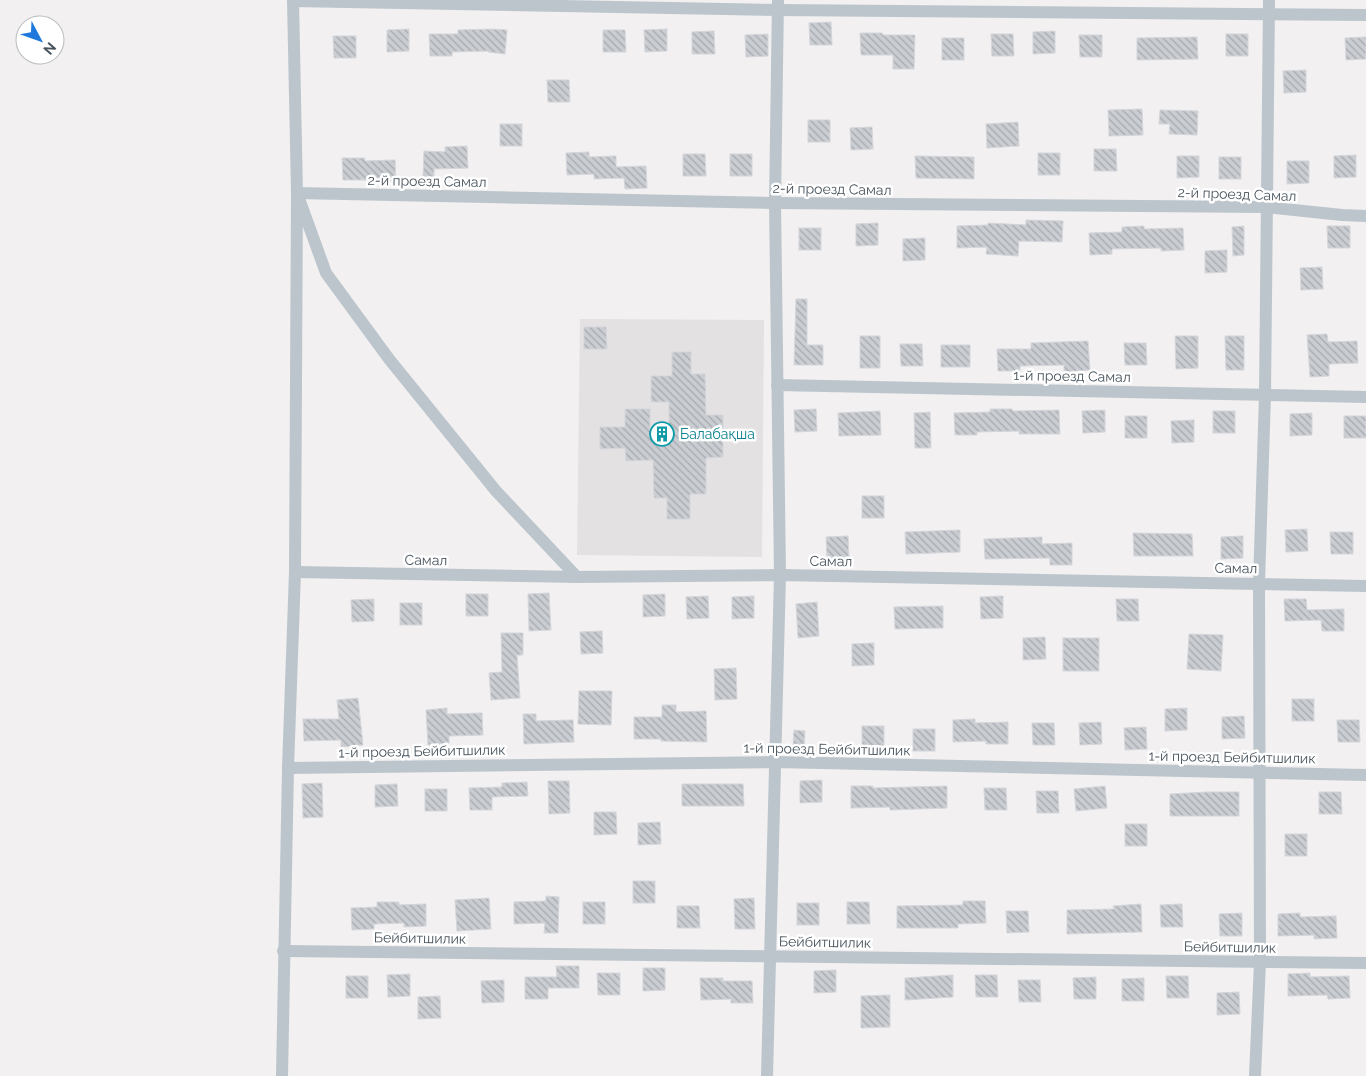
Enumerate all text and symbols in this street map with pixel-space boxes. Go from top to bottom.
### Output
north arrow [15,15,65,65]
text: N [40,39,59,58]
street label: 2-й проезд Самал [367,172,487,190]
street label: 2-й проезд Самал [772,180,892,198]
street label: 2-й проезд Самал [1177,184,1297,204]
street label: 1-й проезд Самал [1013,367,1131,385]
building icon: Балабақша [649,421,675,447]
place label: Балабақша [680,426,755,442]
street label: Самал [405,552,447,568]
street label: Самал [810,553,852,569]
street label: Самал [1215,560,1257,576]
street label: 1-й проезд Бейбитшилик [743,740,911,758]
street label: 1-й проезд Бейбитшилик [338,742,506,760]
street label: 1-й проезд Бейбитшилик [1148,748,1316,766]
street label: Бейбитшилик [374,929,466,947]
street label: Бейбитшилик [779,933,871,951]
street label: Бейбитшилик [1184,938,1276,956]

